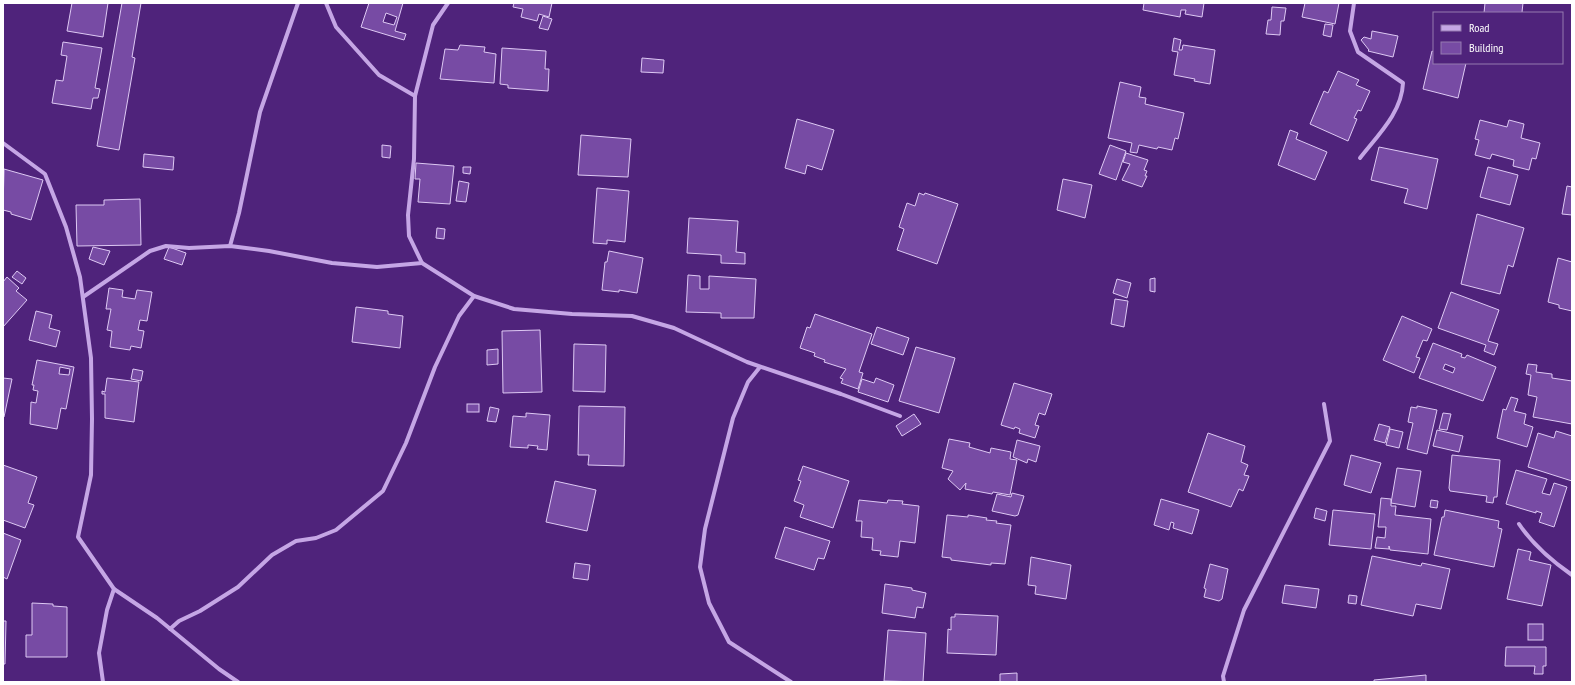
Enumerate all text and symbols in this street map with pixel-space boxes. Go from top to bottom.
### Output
legend [1433,12,1563,64]
text: Road [1469,20,1489,35]
text: Building [1469,40,1504,55]

